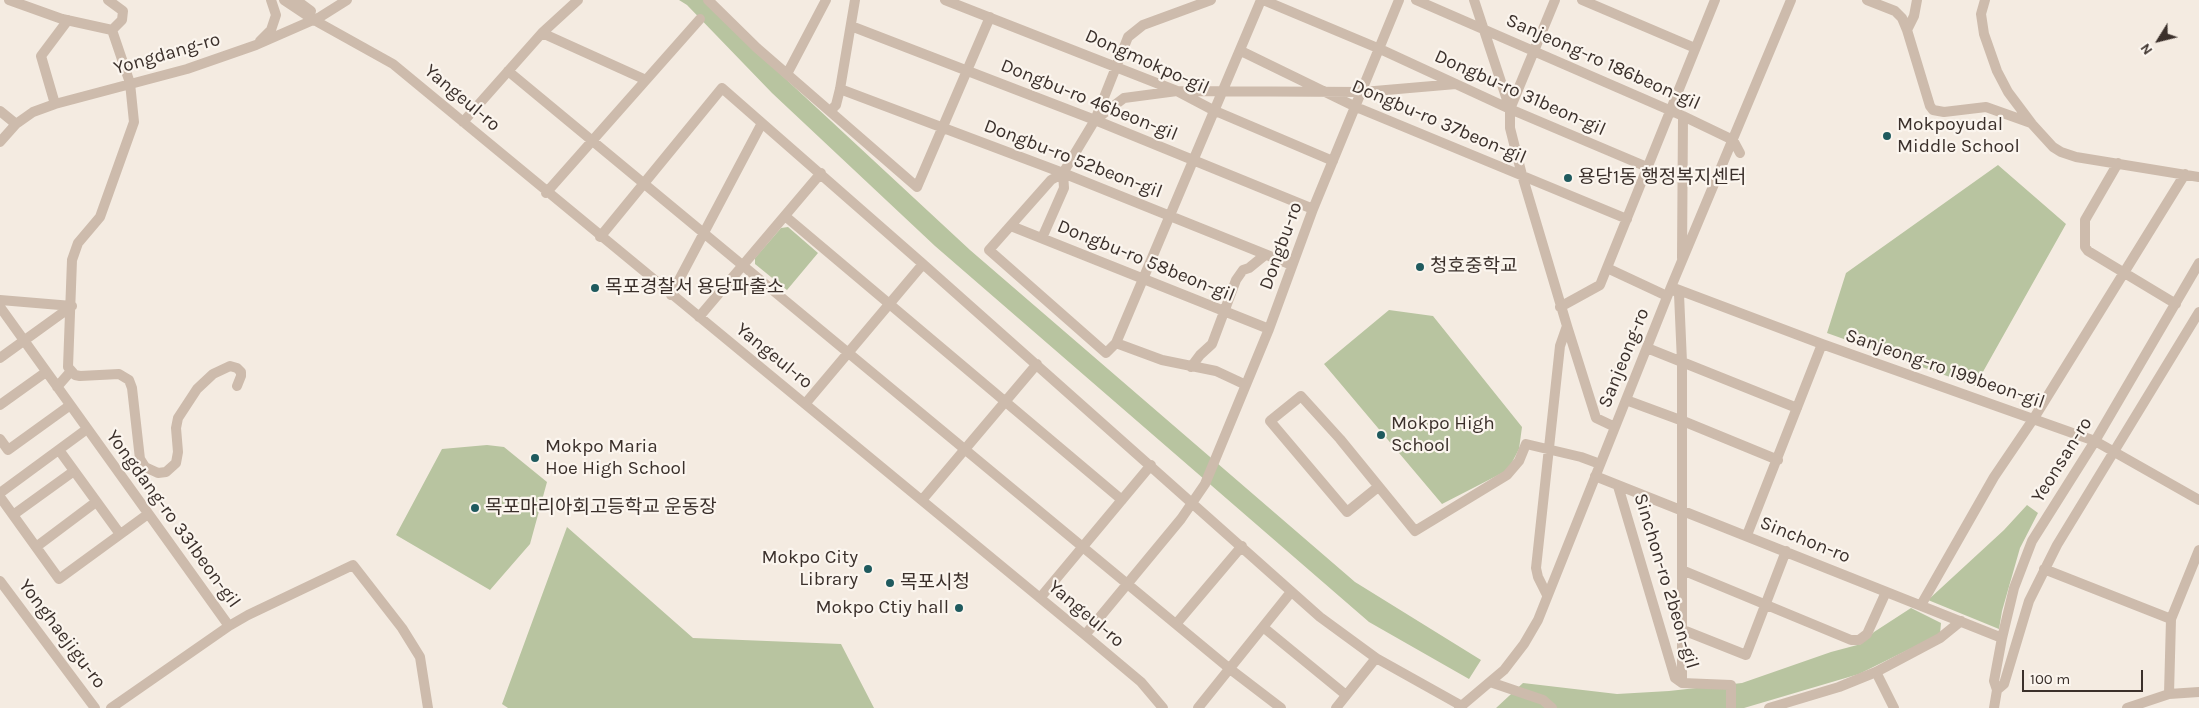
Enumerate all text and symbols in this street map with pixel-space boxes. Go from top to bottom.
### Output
street label: Sanjeong-ro 186beon-gil [1502,9,1704,115]
north arrow [2134,15,2184,65]
street label: Dongmokpo-gil [1081,24,1213,100]
street label: Yongdang-ro [111,28,223,80]
text: N [2137,40,2156,58]
street label: Dongbu-ro 31beon-gil [1431,45,1609,141]
street label: Dongbu-ro 46beon-gil [997,54,1181,146]
street label: Yangeul-ro [419,60,505,136]
street label: Dongbu-ro 37beon-gil [1348,75,1530,169]
street label: Dongbu-ro 52beon-gil [981,114,1165,204]
place label: Mokpoyudal Middle School [1897,114,2020,158]
marker: Mokpoyudal Middle School [1881,130,1893,142]
place label: 용당1동 행정복지센터 [1578,167,1746,189]
marker: 용당1동 행정복지센터 [1562,172,1574,184]
street label: Dongbu-ro [1255,199,1307,293]
street label: Dongbu-ro 58beon-gil [1054,215,1238,307]
place label: 청호중학교 [1430,256,1517,278]
marker: 청호중학교 [1414,261,1426,273]
place label: 목포경찰서 용당파출소 [605,277,784,299]
marker: 목포경찰서 용당파출소 [589,282,601,294]
street label: Sanjeong-ro [1594,305,1654,411]
street label: Yangeul-ro [731,318,817,394]
street label: Sanjeong-ro 199beon-gil [1842,324,2048,414]
place label: Mokpo High School [1391,413,1495,457]
street label: Yeonsan-ro [2027,413,2097,507]
street label: Yongdang-ro 331beon-gil [101,426,245,612]
marker: Mokpo High School [1375,429,1387,441]
place label: Mokpo Maria Hoe High School [545,436,686,480]
marker: Mokpo Maria Hoe High School [529,452,541,464]
street label: Sinchon-ro 2beon-gil [1628,490,1704,672]
place label: 목포마리아회고등학교 운동장 [485,497,717,519]
marker: 목포마리아회고등학교 운동장 [469,502,481,514]
street label: Sinchon-ro [1756,512,1854,568]
place label: Mokpo City Library [762,547,858,591]
marker: Mokpo City Library [862,563,874,575]
place label: 목포시청 [900,572,970,594]
street label: Yonghaejigu-ro [13,575,111,693]
street label: Yangeul-ro [1043,576,1129,652]
marker: 목포시청 [884,577,896,589]
place label: Mokpo Ctiy hall [815,597,949,619]
marker: Mokpo Ctiy hall [953,602,965,614]
scale bar [2024,660,2145,692]
text: 100 m [2030,670,2070,688]

